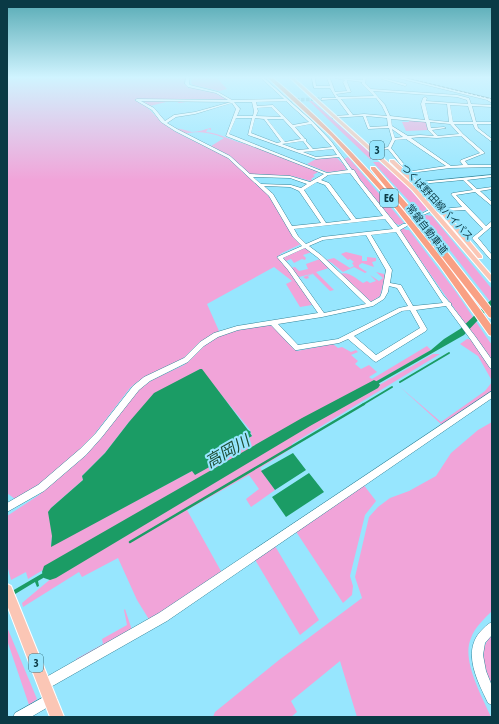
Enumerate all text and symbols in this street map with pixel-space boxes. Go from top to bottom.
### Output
road number: 3 [370,141,384,159]
street label: つくば野田線バイパス [399,162,475,242]
road number: E6 [380,189,398,207]
street label: 常磐自動車道 [404,202,450,256]
water label: 高岡川 [202,430,254,471]
road number: 3 [29,654,43,672]

